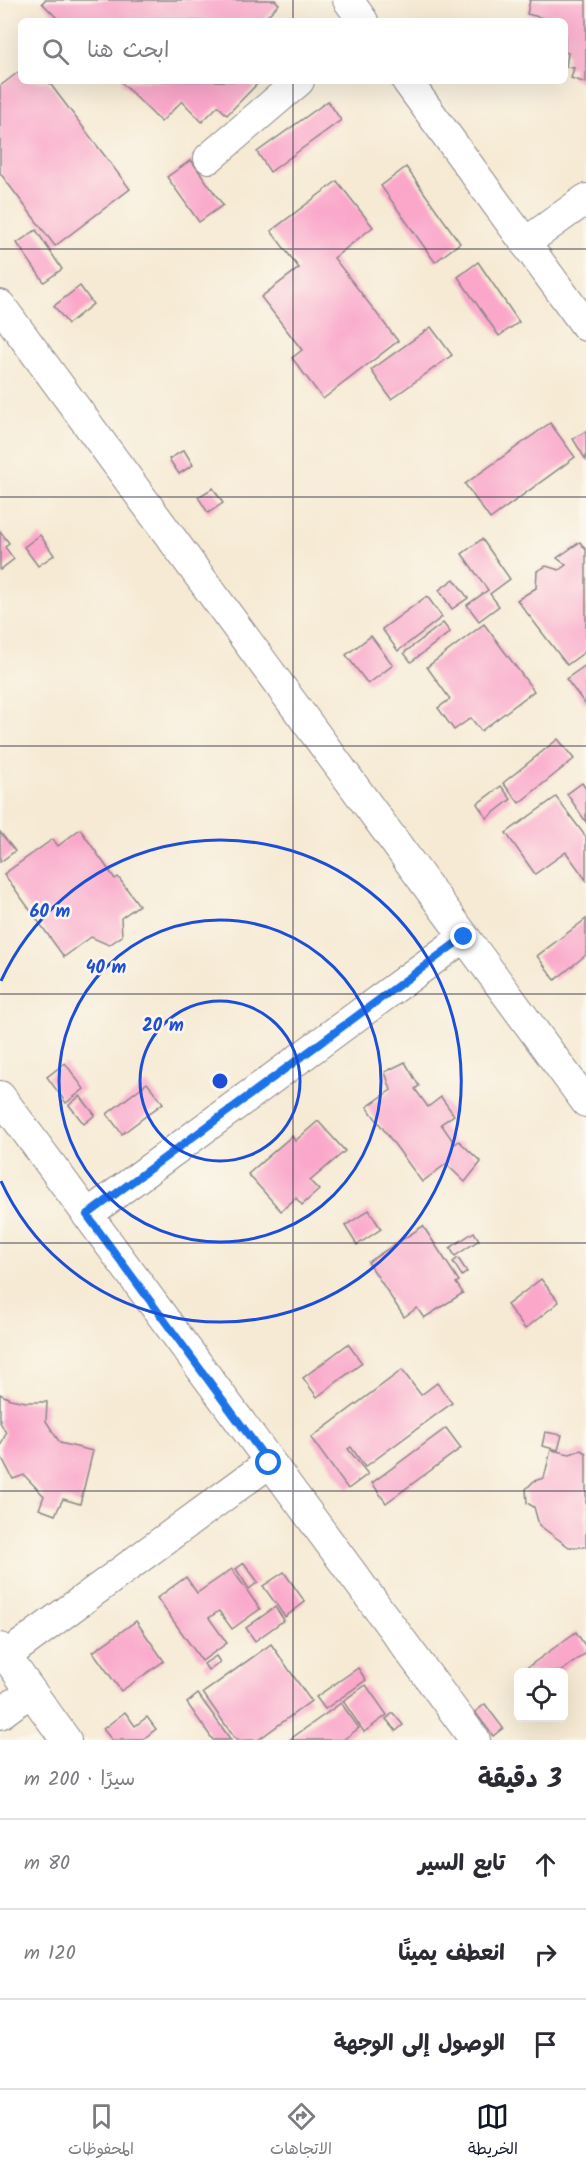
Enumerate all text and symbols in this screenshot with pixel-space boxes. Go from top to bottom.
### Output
search box [18,18,568,84]
text: ابحث هنا [87,34,169,69]
icon: search [39,35,72,68]
text: 60 m [30,898,71,927]
route end [450,923,476,949]
text: 40 m [86,954,127,983]
text: 20 m [142,1012,184,1041]
centre of rings [210,1071,230,1091]
route start [255,1449,281,1475]
map controls [514,1668,568,1722]
button: locate [514,1668,568,1722]
text: 3 دقيقة [478,1759,562,1801]
text: سيرًا · 200 m [24,1764,135,1796]
text: تابع السير [418,1847,505,1882]
text: 80 m [24,1848,70,1880]
icon: ahead [529,1848,562,1881]
text: انعطف يمينًا [398,1937,505,1972]
text: 120 m [24,1938,76,1970]
icon: right [529,1938,562,1971]
text: الوصول إلى الوجهة [333,2027,505,2062]
icon: arrive [529,2028,562,2061]
tab: المحفوظات [68,2100,134,2163]
tab: الاتجاهات [270,2100,332,2163]
tab: الخريطة [468,2100,518,2163]

